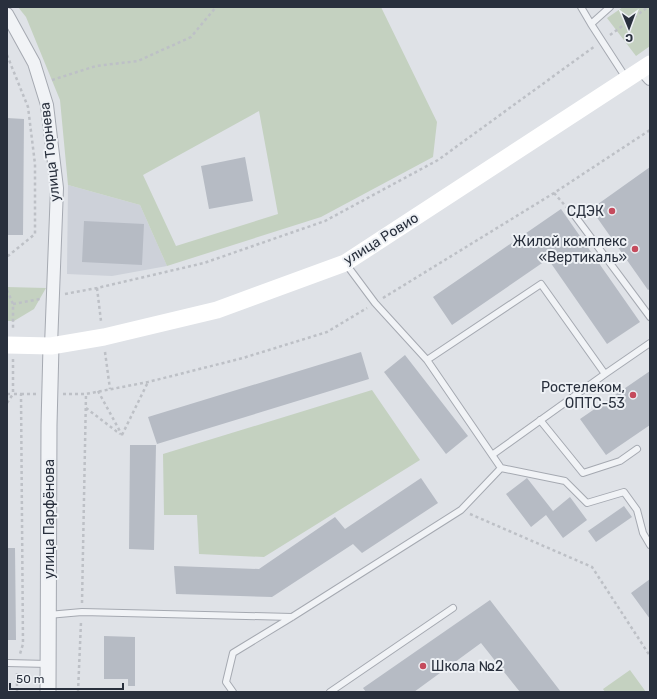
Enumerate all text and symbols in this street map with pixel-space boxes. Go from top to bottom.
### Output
north arrow [609,8,649,48]
text: С [625,31,633,44]
street label: улица Торнева [36,101,64,203]
place label: СДЭК [567,203,604,220]
marker: СДЭК [607,206,617,216]
street label: улица Ровио [340,209,422,269]
place label: Жилой комплекс «Вертикаль» [513,233,627,266]
marker: Жилой комплекс «Вертикаль» [630,244,640,254]
place label: Ростелеком, ОПТС-53 [541,379,625,412]
marker: Ростелеком, ОПТС-53 [628,390,638,400]
street label: улица Парфёнова [41,459,58,579]
place label: Школа №2 [431,658,503,675]
marker: Школа №2 [418,661,428,671]
scale bar [10,665,123,691]
text: 50 m [16,672,44,686]

